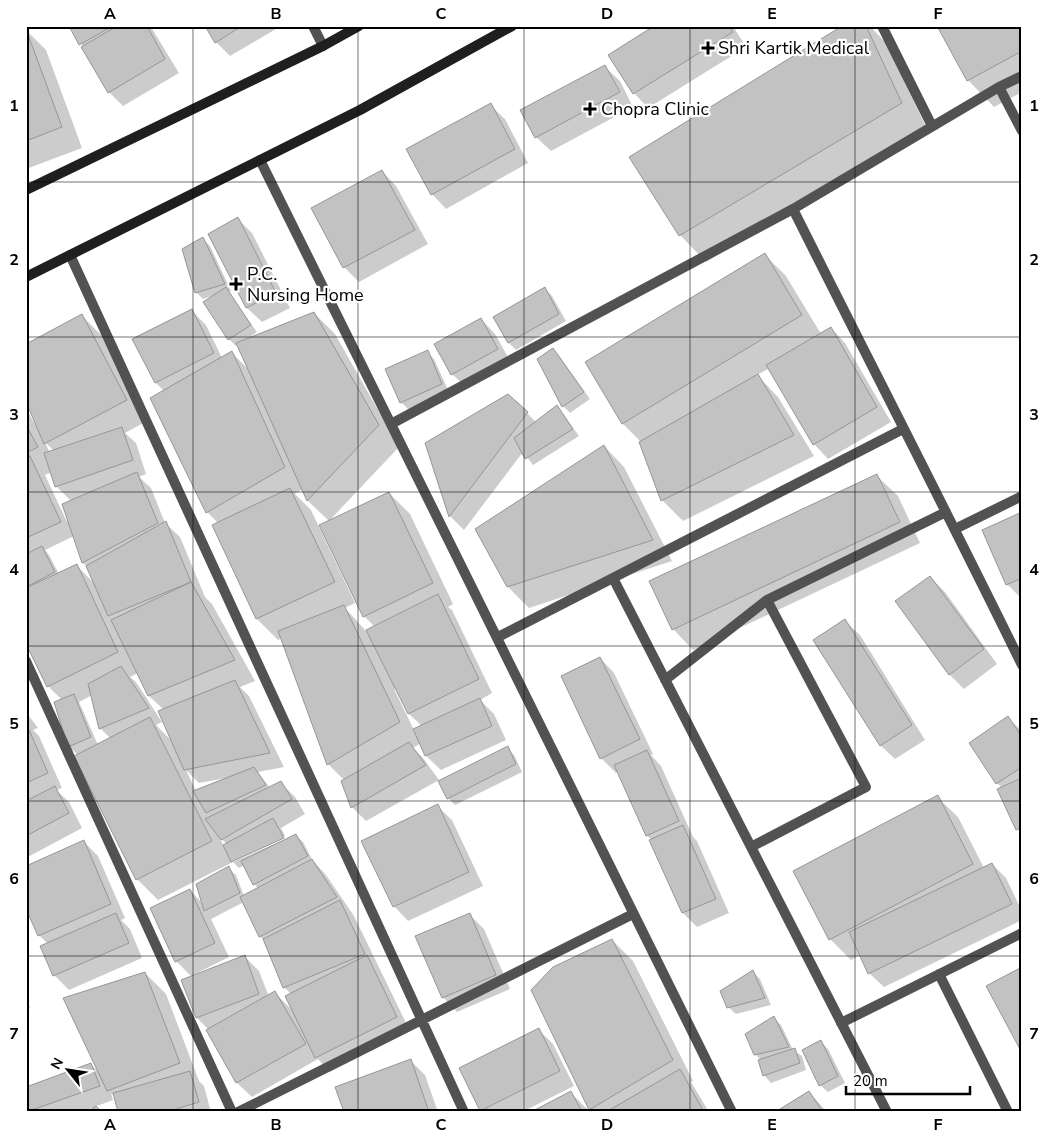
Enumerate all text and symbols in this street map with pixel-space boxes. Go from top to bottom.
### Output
text: A [104,3,116,25]
text: B [270,3,282,25]
text: C [436,3,447,25]
text: D [601,3,613,25]
text: E [767,3,777,25]
text: F [934,3,943,25]
place label: Shri Kartik Medical [718,36,870,60]
marker: Shri Kartik Medical [702,42,714,54]
text: 1 [9,95,19,117]
text: 1 [1029,95,1039,117]
place label: Chopra Clinic [601,97,709,121]
marker: Chopra Clinic [583,102,597,116]
text: 2 [9,249,19,271]
text: 2 [1029,249,1039,271]
place label: P.C. Nursing Home [247,262,364,307]
marker: P.C. Nursing Home [229,277,243,291]
text: 3 [9,404,19,426]
text: 3 [1029,404,1039,426]
text: 4 [9,559,19,581]
text: 4 [1029,559,1039,581]
text: 5 [9,713,19,735]
text: 5 [1029,713,1039,735]
text: 6 [9,868,19,890]
text: 6 [1029,868,1039,890]
text: 7 [9,1023,19,1045]
text: 7 [1029,1023,1039,1045]
north arrow [42,1046,92,1096]
text: N [46,1054,68,1073]
scale bar [846,1063,969,1095]
text: 20 m [853,1071,888,1091]
text: A [104,1114,116,1136]
text: B [270,1114,282,1136]
text: C [436,1114,447,1136]
text: D [601,1114,613,1136]
text: E [767,1114,777,1136]
text: F [934,1114,943,1136]

